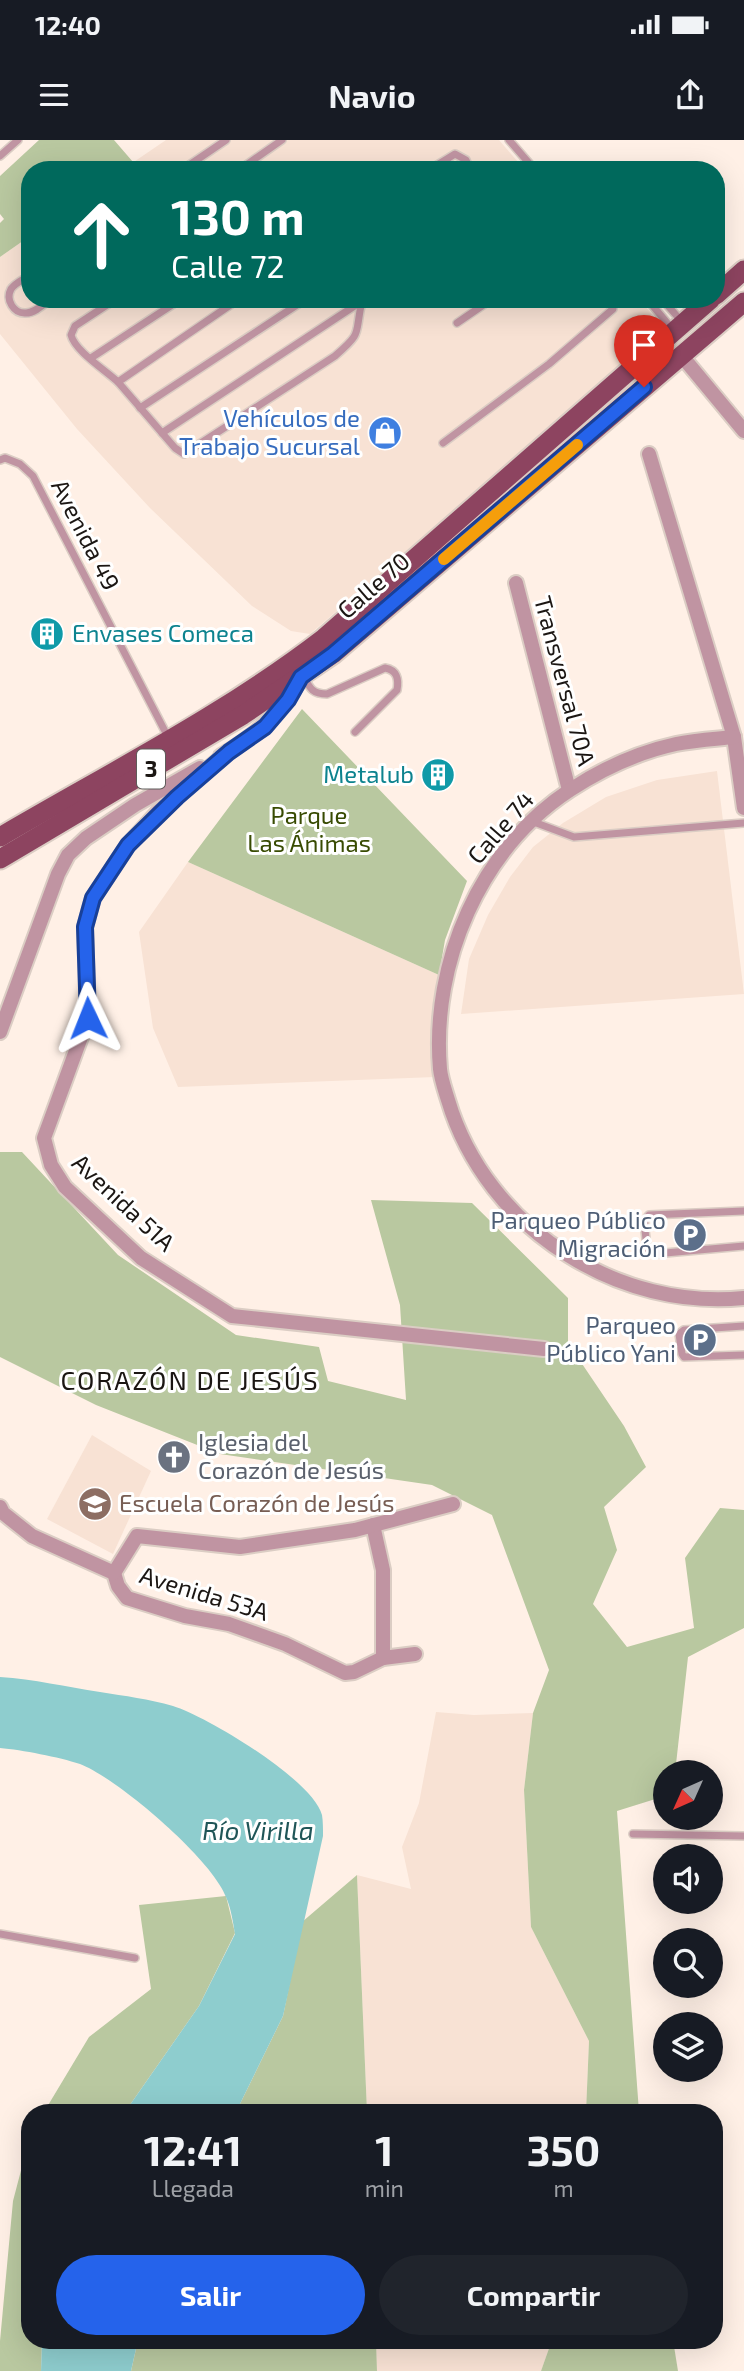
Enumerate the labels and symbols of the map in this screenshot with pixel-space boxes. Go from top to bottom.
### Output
pin [614,315,674,387]
place label: Vehículos de Trabajo Sucursal [179,403,360,460]
shop icon: Vehículos de Trabajo Sucursal [366,414,404,452]
street label: Avenida 49 [46,474,127,595]
street label: Calle 70 [331,546,415,624]
street label: Transversal 70A [529,593,602,769]
building icon: Envases Comeca [28,615,66,653]
place label: Envases Comeca [72,618,254,647]
road number: 3 [137,750,165,789]
building icon: Metalub [419,756,457,794]
place label: Metalub [323,759,414,788]
street label: Calle 74 [461,785,539,869]
park label: Parque Las Ánimas [247,800,371,857]
position arrow [51,981,125,1055]
street label: Avenida 51A [67,1147,181,1257]
place label: Parqueo Público Migración [490,1205,666,1262]
parking icon: Parqueo Público Migración [671,1216,709,1254]
place label: Parqueo Público Yani [546,1310,676,1367]
parking icon: Parqueo Público Yani [681,1321,719,1359]
district label: CORAZÓN DE JESÚS [60,1364,320,1395]
place label: Iglesia del Corazón de Jesús [198,1427,384,1484]
church icon: Iglesia del Corazón de Jesús [155,1438,193,1476]
school or university icon: Escuela Corazón de Jesús [76,1485,114,1523]
place label: Escuela Corazón de Jesús [119,1488,394,1517]
street label: Avenida 53A [136,1559,272,1626]
north arrow [653,1760,723,1830]
water label: Río Virilla [202,1814,314,1845]

